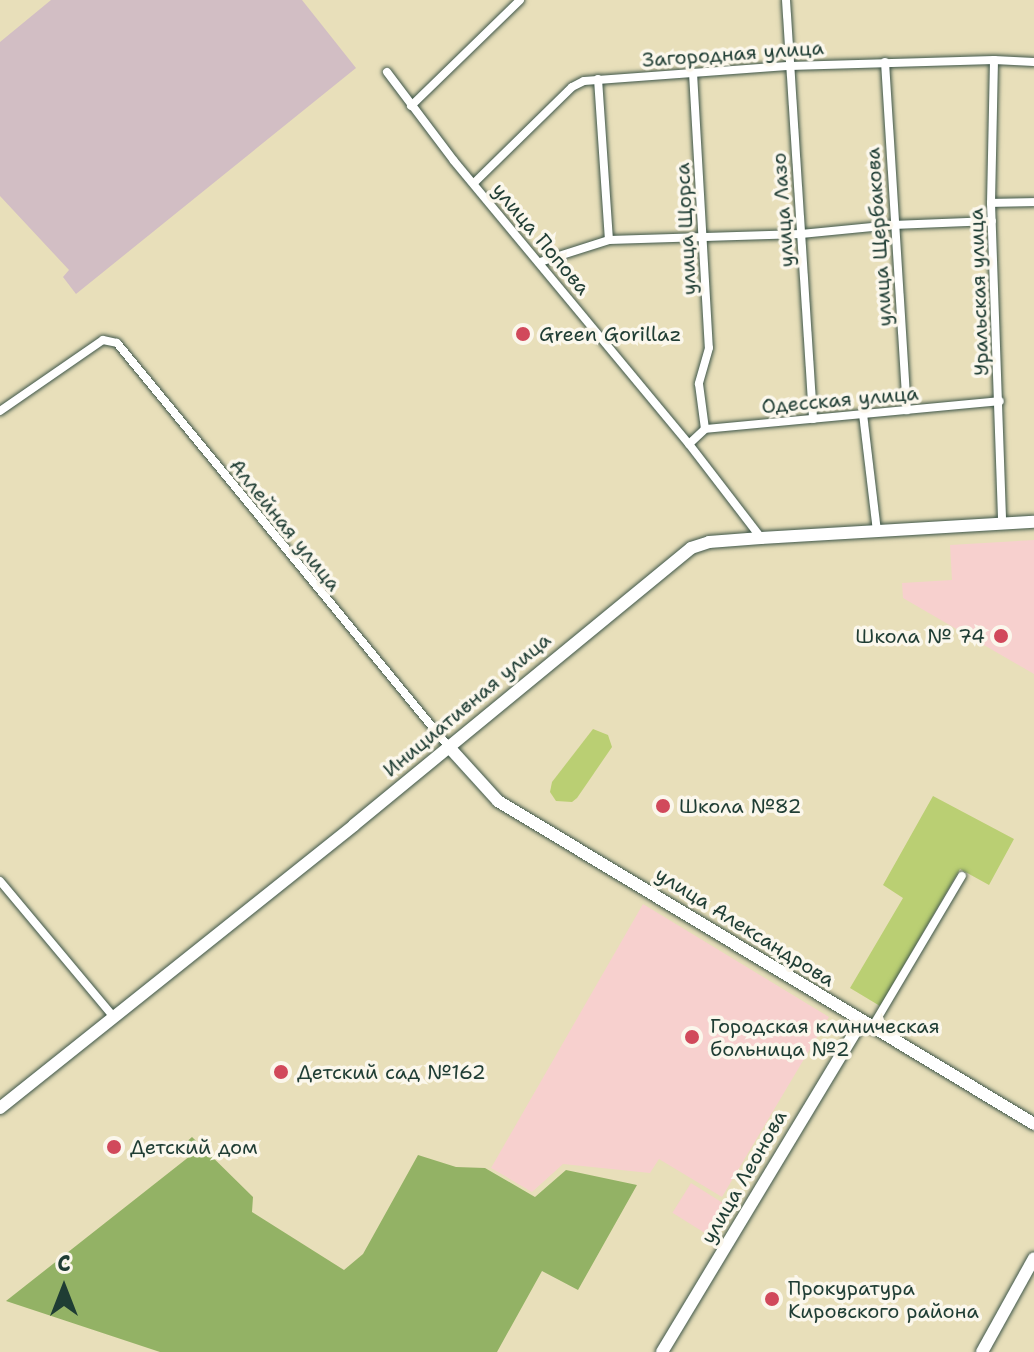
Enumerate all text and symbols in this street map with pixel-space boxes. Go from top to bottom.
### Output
street label: Загородная улица [641,36,825,72]
street label: улица Щербакова [861,147,897,327]
street label: улица Лазо [767,152,799,268]
street label: улица Щорса [671,162,701,296]
street label: улица Попова [487,178,595,300]
street label: Уральская улица [964,208,994,376]
place label: Green Gorillaz [539,322,681,346]
marker: Green Gorillaz [514,325,532,343]
street label: Одесская улица [761,381,919,419]
street label: Аллейная улица [224,454,346,596]
place label: Школа № 74 [855,624,985,648]
marker: Школа № 74 [992,627,1010,645]
street label: Инициативная улица [378,628,556,782]
place label: Школа №82 [679,794,802,818]
marker: Школа №82 [654,797,672,815]
street label: улица Александрова [651,862,839,992]
place label: Городская клиническая больница №2 [710,1014,940,1061]
marker: Городская клиническая больница №2 [681,1026,703,1048]
place label: Детский сад №162 [297,1060,486,1084]
marker: Детский сад №162 [272,1063,290,1081]
street label: улица Леонова [696,1106,792,1248]
place label: Детский дом [130,1135,258,1159]
marker: Детский дом [105,1138,123,1156]
north arrow [24,1248,104,1328]
text: С [57,1249,71,1278]
place label: Прокуратура Кировского района [788,1276,979,1323]
marker: Прокуратура Кировского района [763,1290,781,1308]

